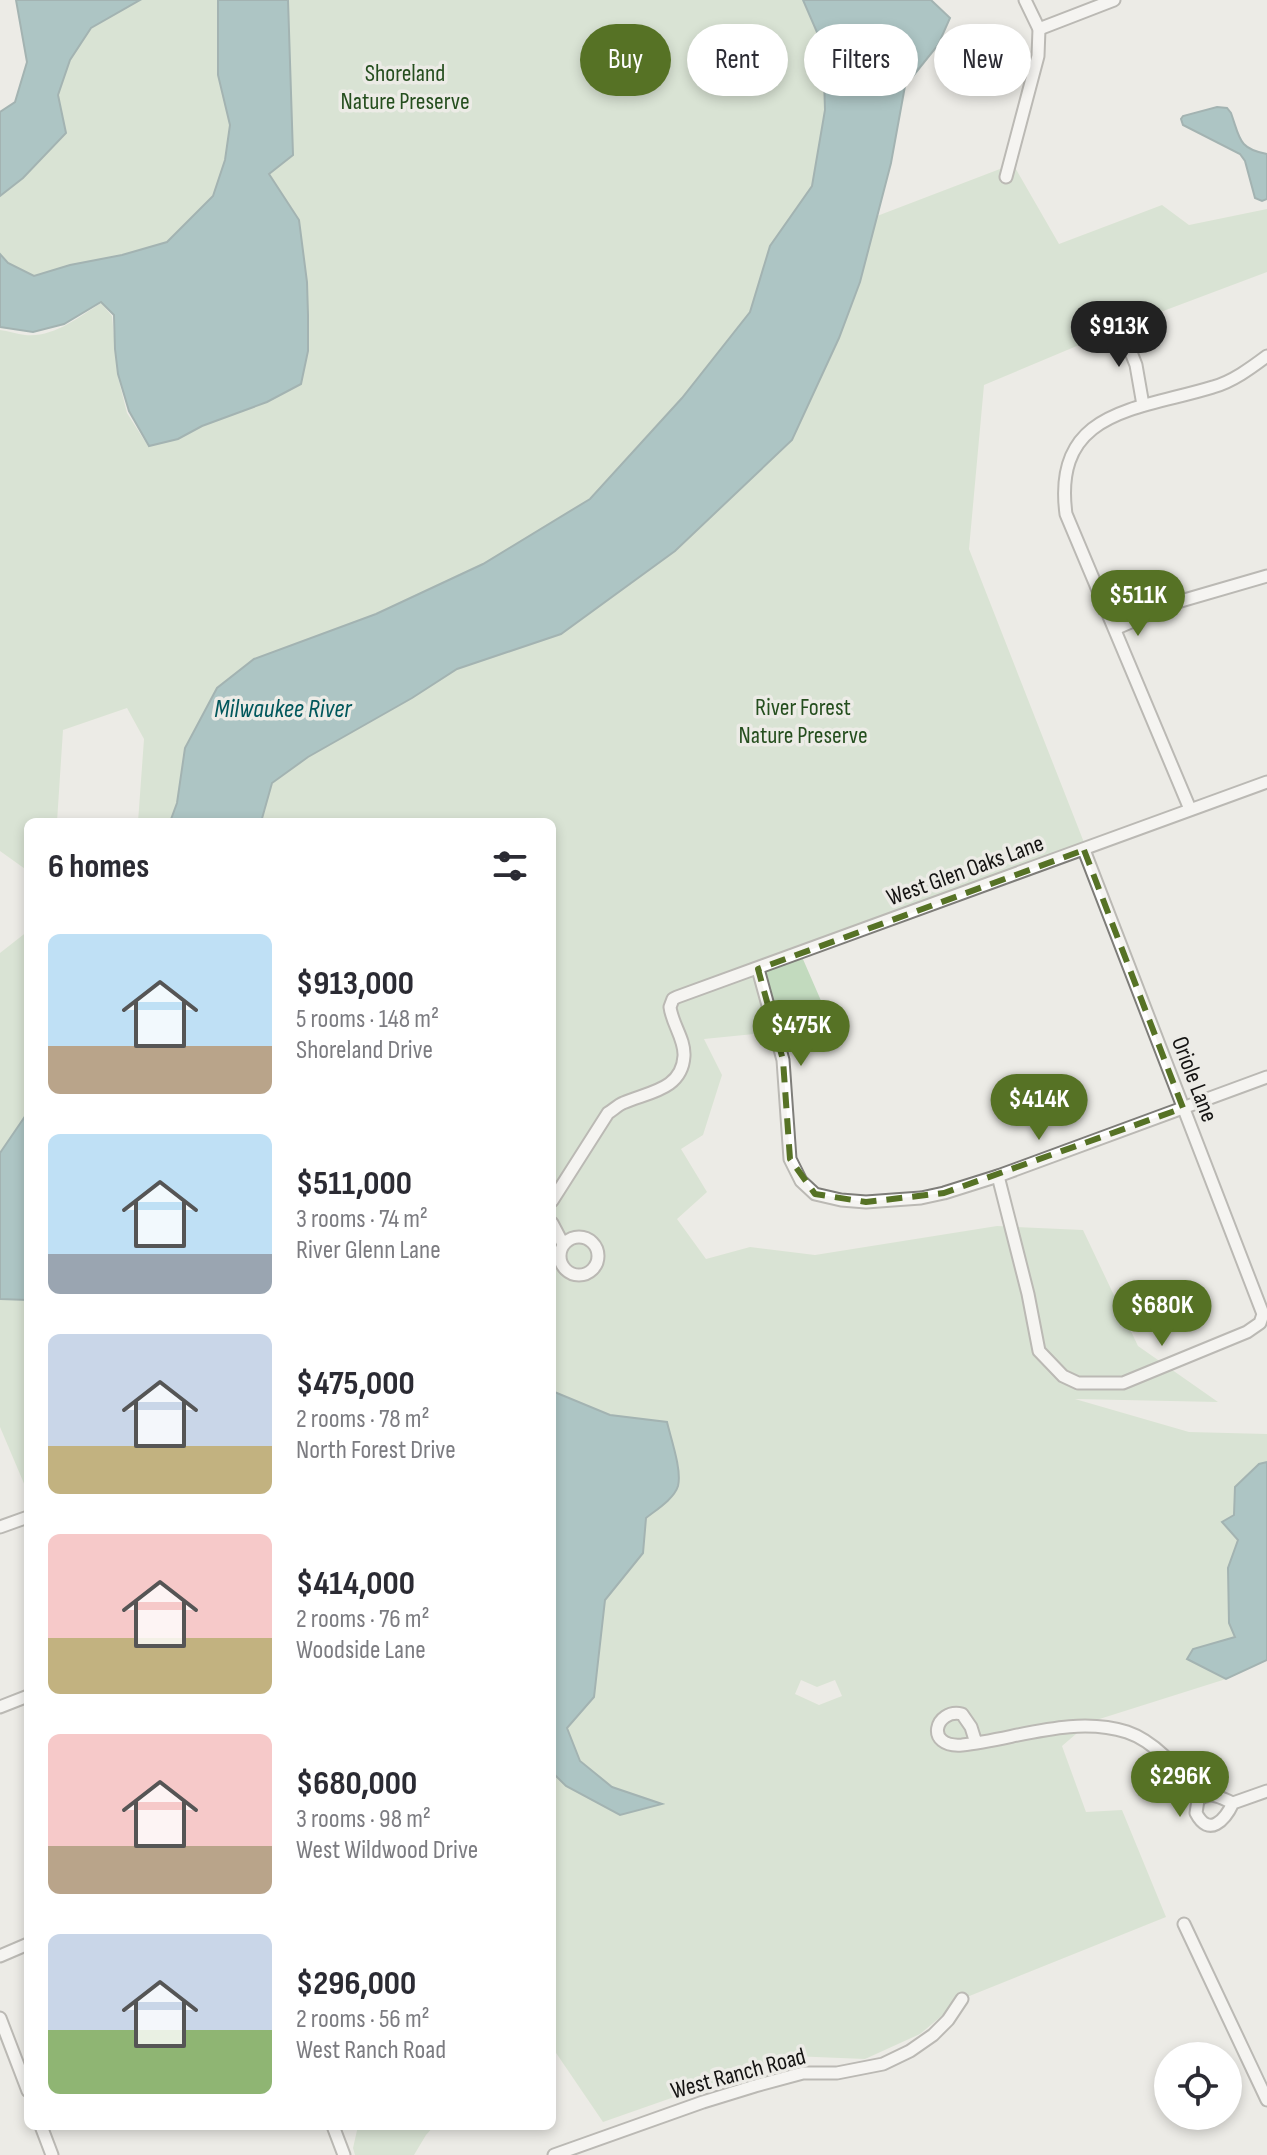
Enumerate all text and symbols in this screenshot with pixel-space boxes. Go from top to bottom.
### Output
chip: Buy [580,24,671,96]
chip: Rent [687,24,788,96]
chip: Filters [804,24,918,96]
chip: New [934,24,1031,96]
park label: Shoreland Nature Preserve [340,59,470,116]
pin: $913K [1063,301,1175,369]
text: $913K [1089,311,1149,342]
pin: $511K [1082,570,1194,638]
text: $511K [1109,580,1167,611]
park label: River Forest Nature Preserve [738,693,868,750]
water label: Milwaukee River [214,694,353,725]
street label: West Glen Oaks Lane [883,829,1048,912]
icon: filters [488,844,532,888]
text: 6 homes [48,846,149,887]
text: $913,000 [296,963,414,1004]
icon: home [112,966,208,1062]
pin: $475K [745,1000,857,1068]
text: 5 rooms · 148 m² [296,1004,439,1035]
text: $475K [771,1010,831,1041]
street label: Oriole Lane [1165,1032,1224,1126]
text: Shoreland Drive [296,1035,433,1066]
pin: $414K [983,1074,1095,1142]
text: $414K [1009,1084,1069,1115]
text: $511,000 [296,1163,412,1204]
icon: home [112,1166,208,1262]
text: 3 rooms · 74 m² [296,1204,428,1235]
text: River Glenn Lane [296,1235,441,1266]
pin: $680K [1106,1280,1218,1348]
text: $680K [1131,1290,1194,1321]
text: $475,000 [296,1363,415,1404]
icon: home [112,1366,208,1462]
text: 2 rooms · 78 m² [296,1404,430,1435]
text: North Forest Drive [296,1435,456,1466]
text: $414,000 [296,1563,415,1604]
icon: home [112,1566,208,1662]
text: 2 rooms · 76 m² [296,1604,430,1635]
text: Woodside Lane [296,1635,426,1666]
pin: $296K [1124,1751,1236,1819]
text: $296K [1149,1761,1211,1792]
text: $680,000 [296,1763,417,1804]
icon: home [112,1766,208,1862]
text: 3 rooms · 98 m² [296,1804,431,1835]
text: West Wildwood Drive [296,1835,478,1866]
text: $296,000 [296,1963,416,2004]
icon: home [112,1966,208,2062]
text: 2 rooms · 56 m² [296,2004,430,2035]
text: West Ranch Road [296,2035,446,2066]
street label: West Ranch Road [667,2042,809,2105]
map controls [1154,2042,1242,2130]
button: locate [1154,2042,1242,2130]

